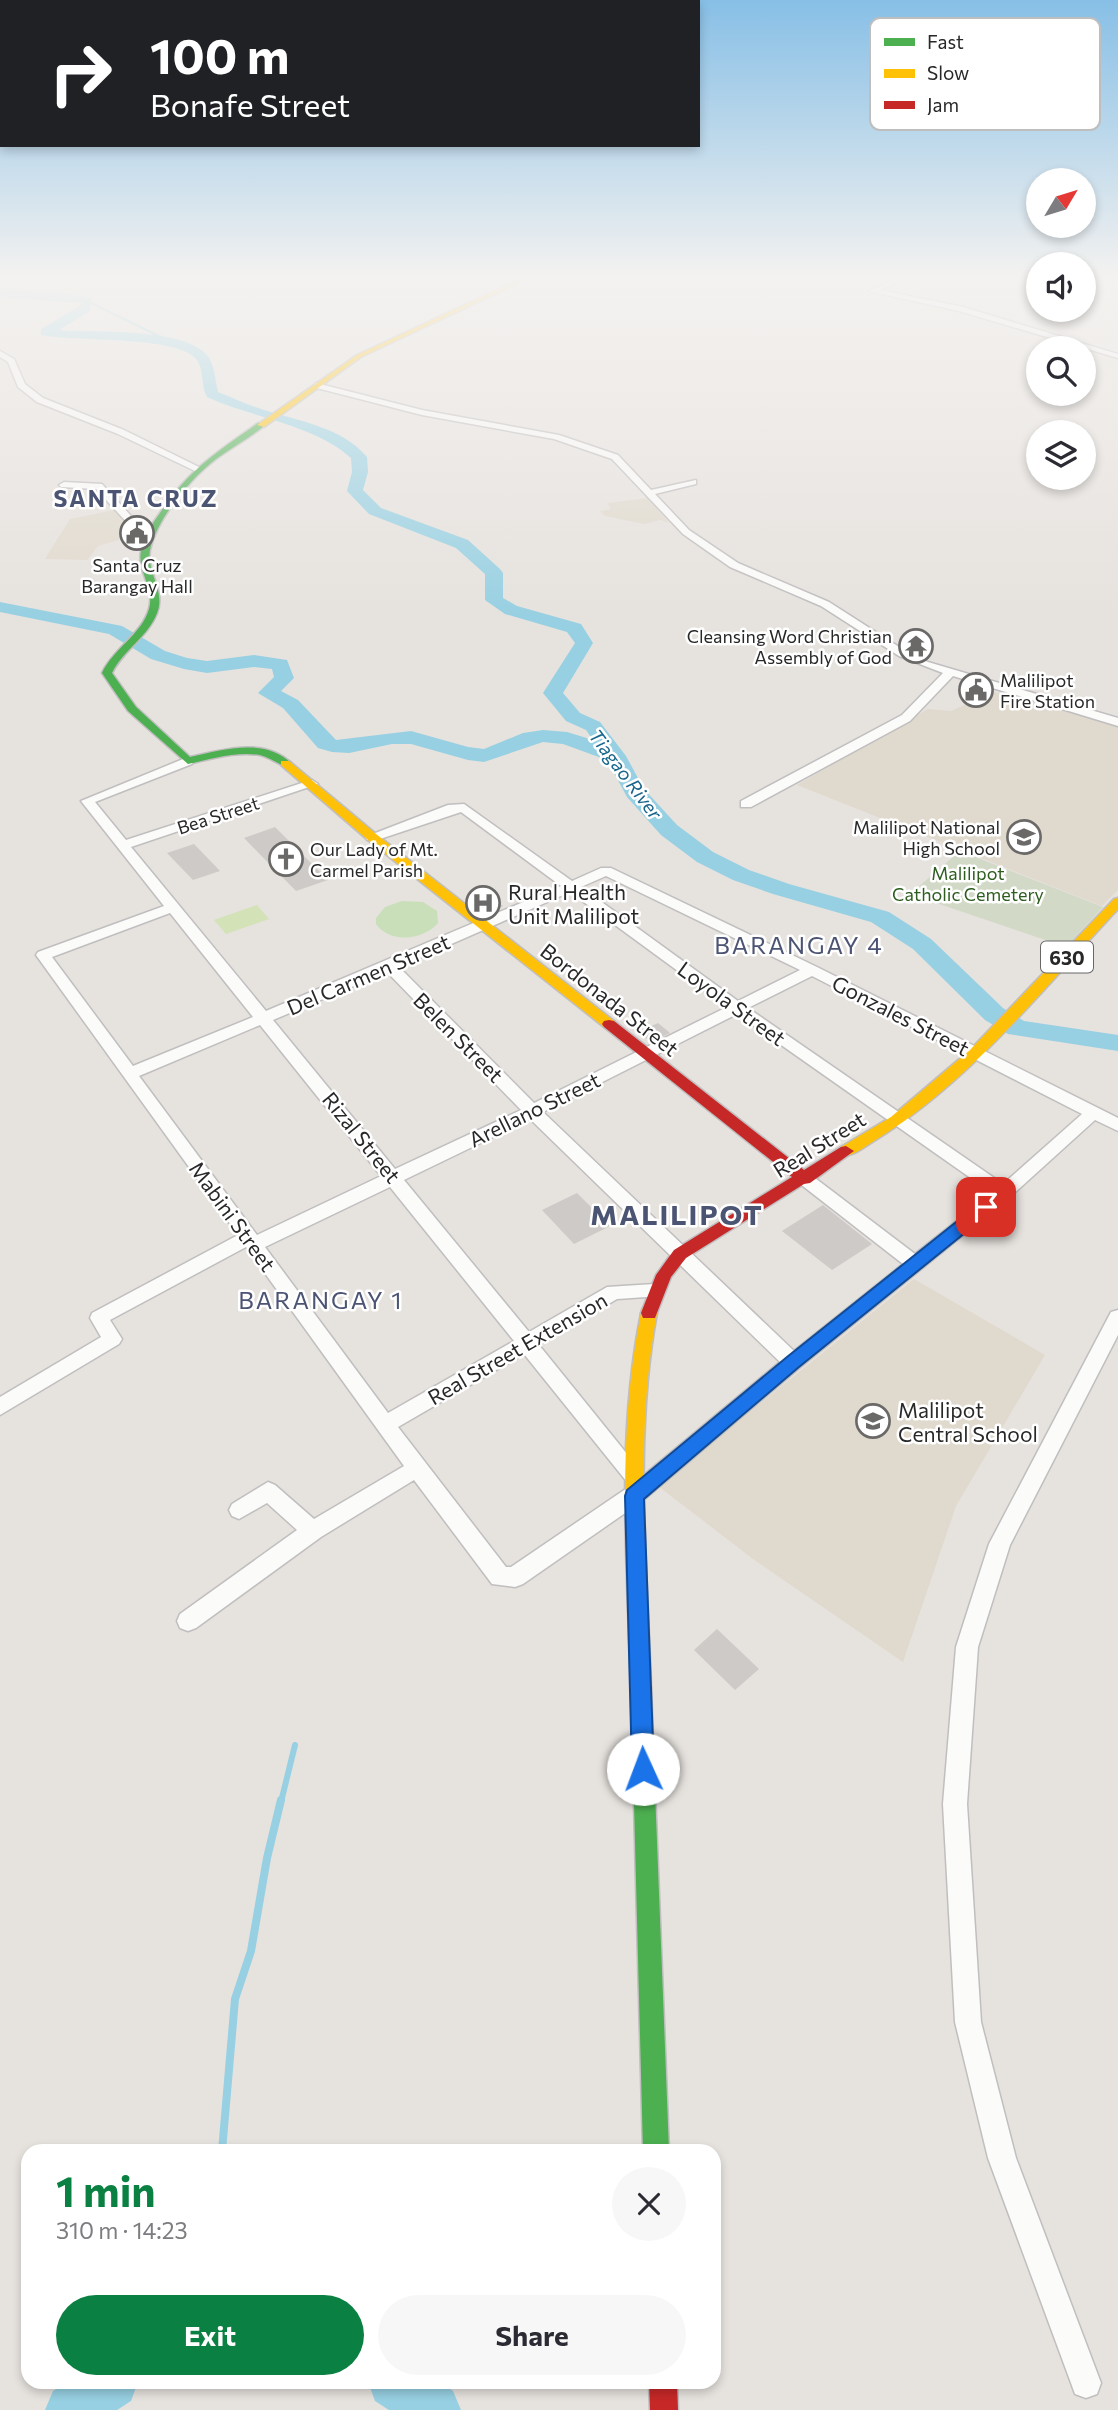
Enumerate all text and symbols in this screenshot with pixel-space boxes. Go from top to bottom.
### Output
legend [870,18,1100,130]
text: 100 m [150,24,289,84]
icon: right [35,28,126,119]
text: Fast [927,30,964,53]
text: Slow [927,61,969,84]
text: Bonafe Street [150,84,350,124]
text: Jam [927,93,959,116]
north arrow [1026,168,1096,238]
map controls [1026,168,1096,490]
button: sound [1026,252,1096,322]
button: search [1026,336,1096,406]
button: layers [1026,420,1096,490]
district label: SANTA CRUZ [53,484,219,512]
public building icon: Santa Cruz Barangay Hall [118,514,156,552]
place label: Santa Cruz Barangay Hall [81,554,193,597]
place label: Cleansing Word Christian Assembly of God [687,625,892,668]
temple icon: Cleansing Word Christian Assembly of God [897,627,935,665]
place label: Malilipot Fire Station [1000,669,1095,712]
public building icon: Malilipot Fire Station [957,671,995,709]
water label: Tiagao River [585,724,668,825]
street label: Bea Street [174,791,262,839]
place label: Malilipot National High School [853,816,1000,859]
school or university icon: Malilipot National High School [1005,818,1043,856]
place label: Our Lady of Mt. Carmel Parish [310,838,438,881]
church icon: Our Lady of Mt. Carmel Parish [267,840,305,878]
park label: Malilipot Catholic Cemetery [892,862,1044,905]
place label: Rural Health Unit Malilipot [508,879,639,928]
hospital icon: Rural Health Unit Malilipot [464,884,502,922]
street label: Del Carmen Street [283,928,453,1020]
district label: BARANGAY 4 [714,930,884,959]
street label: Bordonada Street [536,937,684,1061]
road number: 630 [1041,942,1093,973]
street label: Loyola Street [673,956,791,1050]
street label: Gonzales Street [828,970,974,1060]
street label: Belen Street [409,987,509,1087]
street label: Arellano Street [464,1066,604,1152]
street label: Rizal Street [318,1087,406,1187]
street label: Real Street [768,1106,870,1182]
street label: Mabini Street [185,1156,281,1276]
pin [956,1177,1016,1237]
icon: arrive [967,1188,1005,1226]
district label: MALILIPOT [590,1197,764,1231]
district label: BARANGAY 1 [238,1285,404,1314]
street label: Real Street Extension [423,1286,611,1410]
place label: Malilipot Central School [898,1397,1038,1446]
school or university icon: Malilipot Central School [854,1402,892,1440]
position arrow [606,1732,680,1806]
text: 1 min [56,2164,156,2216]
button: close [612,2167,686,2241]
text: 310 m · 14:23 [56,2216,188,2244]
button: Exit [56,2295,364,2375]
button: Share [378,2295,686,2375]

